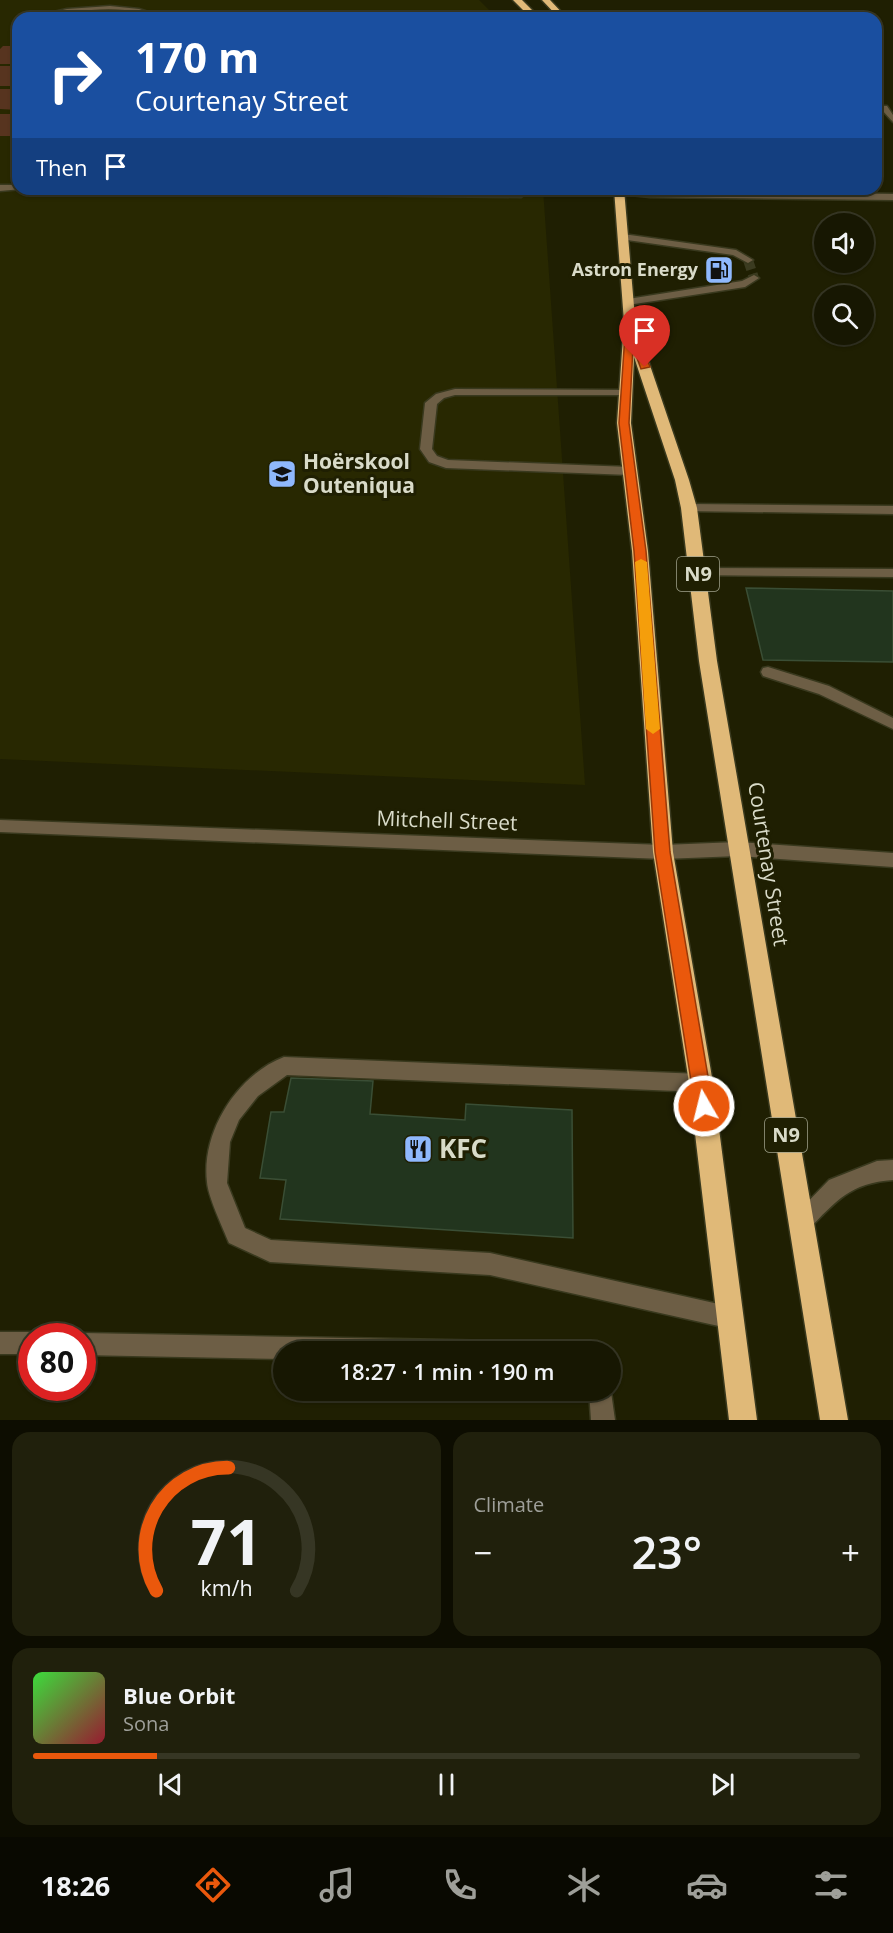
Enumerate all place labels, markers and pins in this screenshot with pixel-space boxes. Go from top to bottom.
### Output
fuel station icon: Astron Energy [703,254,735,286]
place label: Astron Energy [572,257,699,281]
pin [619,305,670,367]
place label: Hoërskool Outeniqua [303,447,415,499]
school or university icon: Hoërskool Outeniqua [266,458,298,490]
place label: KFC [439,1130,487,1166]
restaurant icon: KFC [402,1133,434,1165]

